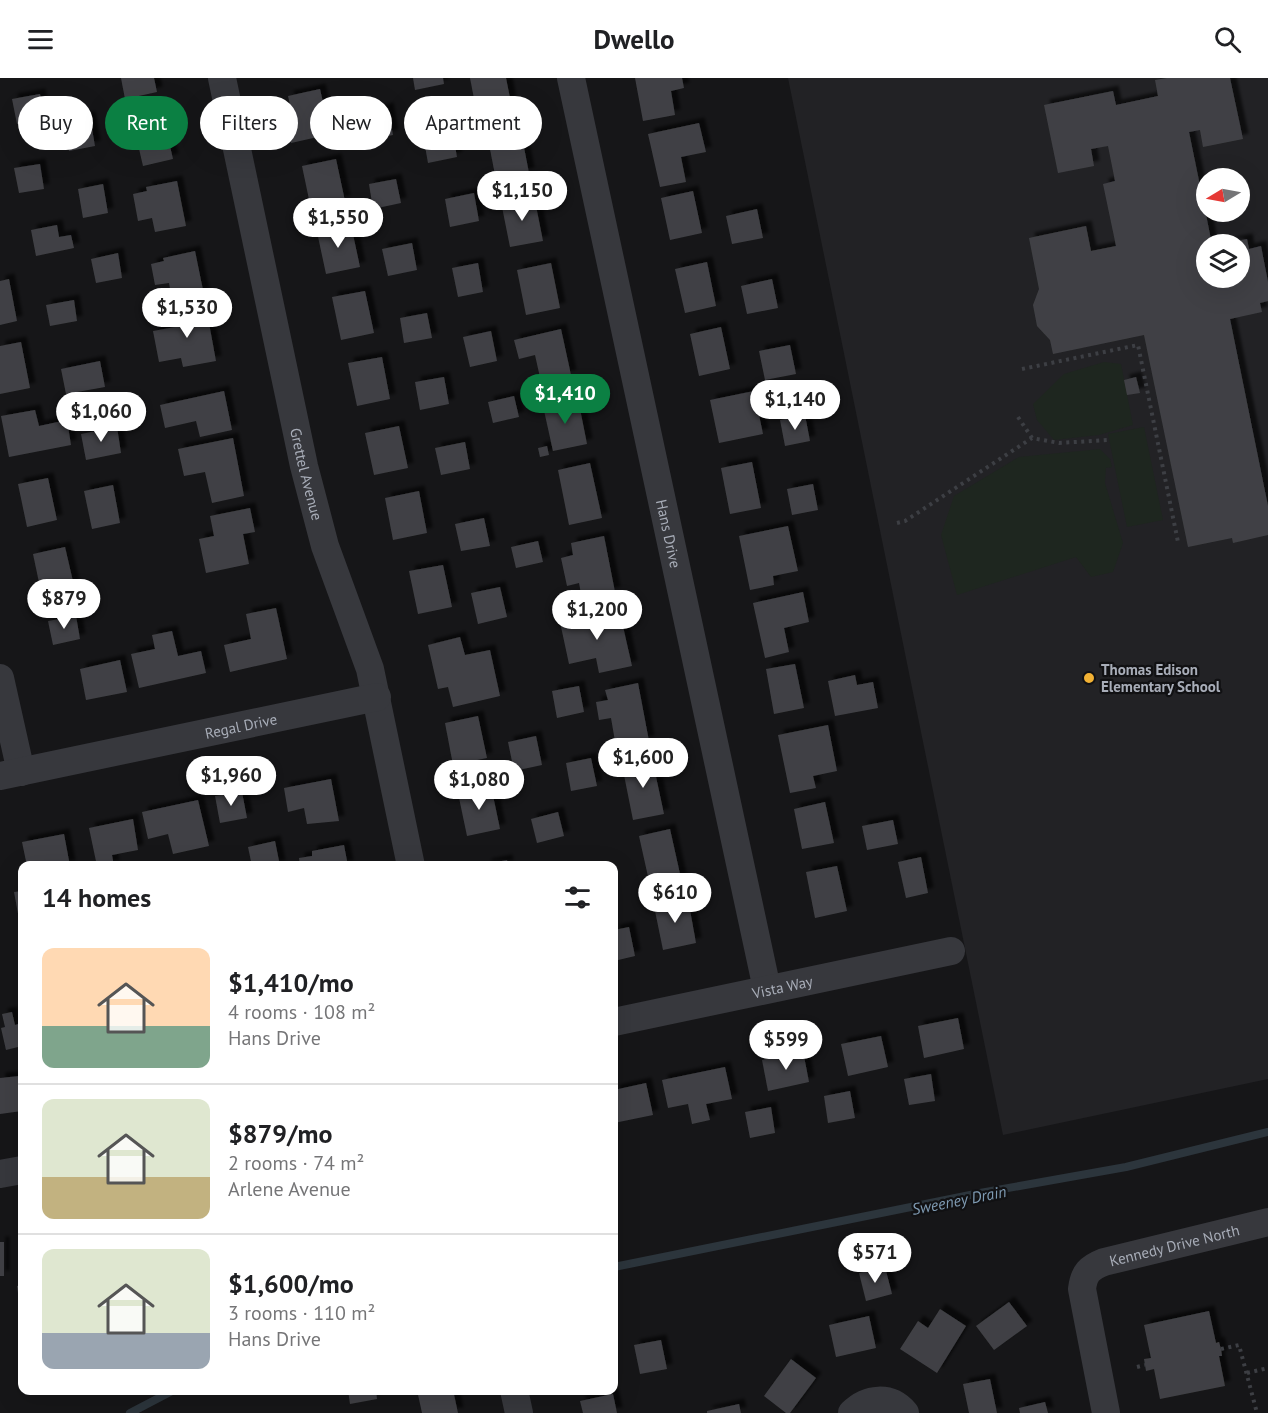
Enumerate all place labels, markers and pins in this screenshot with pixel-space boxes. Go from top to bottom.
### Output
pin: $1,150 [473,171,571,222]
pin: $1,550 [289,198,387,249]
pin: $1,530 [138,288,236,339]
pin: $1,410 [516,374,614,425]
pin: $1,140 [746,380,844,431]
pin: $1,060 [52,392,150,443]
pin: $879 [28,579,100,630]
pin: $1,200 [548,590,646,641]
place label: Thomas Edison Elementary School [1101,660,1221,696]
marker: Thomas Edison Elementary School [1082,671,1096,685]
pin: $1,600 [594,738,692,789]
pin: $1,960 [182,756,280,807]
pin: $1,080 [430,760,528,811]
pin: $610 [639,873,711,924]
pin: $599 [750,1020,822,1071]
pin: $571 [839,1233,911,1284]

